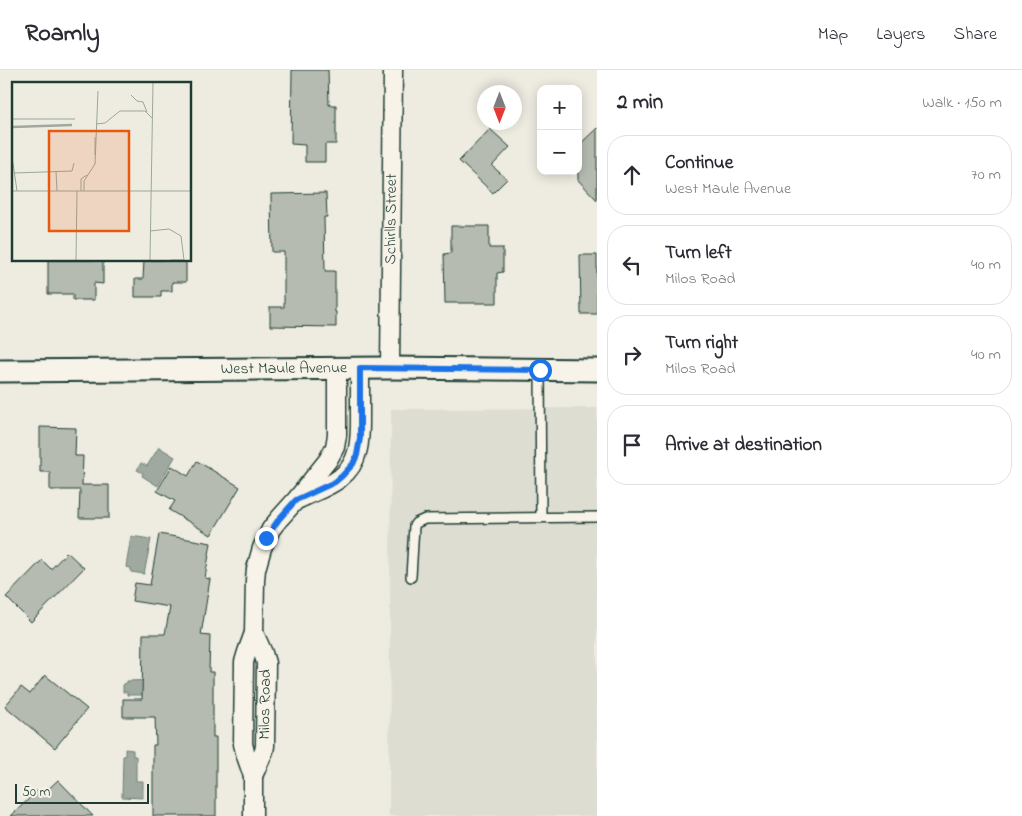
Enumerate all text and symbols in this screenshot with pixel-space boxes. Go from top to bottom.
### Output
text: Roamly [25,17,100,52]
text: Map [818,22,848,48]
text: Layers [876,22,926,48]
text: Share [954,22,997,48]
inset map [12,82,191,261]
north arrow [477,85,522,130]
map controls [537,85,582,175]
button: + [537,85,582,130]
text: 2 min [617,88,663,118]
text: Walk · 150 m [922,91,1002,115]
button: − [537,130,582,175]
text: Continue [665,150,733,177]
icon: ahead [618,161,646,189]
text: 70 m [971,163,1001,187]
street label: Schirlls Street [379,173,404,265]
text: West Maule Avenue [665,177,791,201]
text: Turn left [665,240,732,267]
icon: left [618,251,646,279]
text: 40 m [971,253,1001,277]
text: Milos Road [665,267,736,291]
text: Turn right [665,330,738,357]
icon: right [618,341,646,369]
text: 40 m [971,343,1001,367]
street label: West Maule Avenue [221,356,348,381]
text: Milos Road [665,357,736,381]
route start [529,359,552,382]
icon: arrive [618,431,646,459]
text: Arrive at destination [665,432,822,459]
route end [255,527,278,550]
street label: Milos Road [253,669,278,740]
scale bar [15,781,149,804]
text: 50 m [22,782,50,803]

